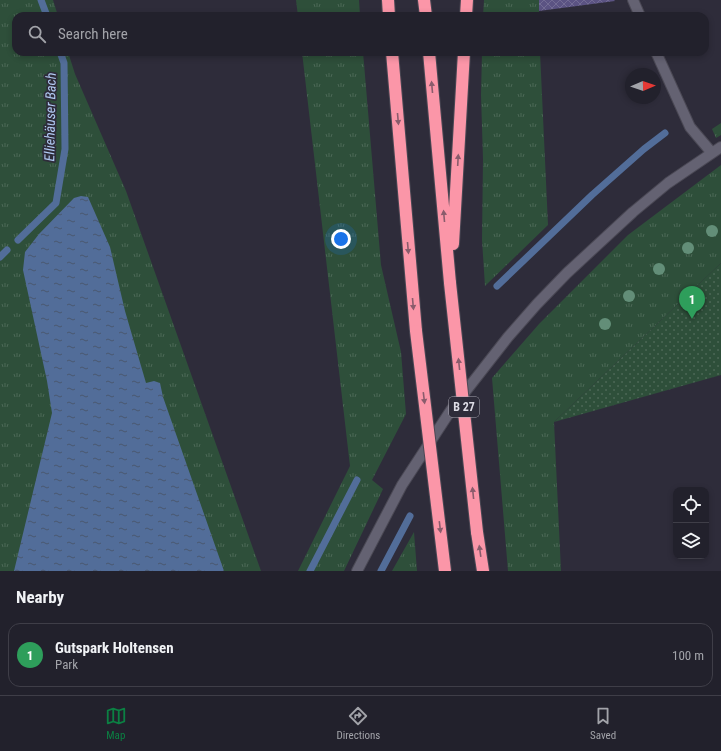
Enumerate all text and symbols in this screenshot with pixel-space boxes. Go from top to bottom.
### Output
search box [12,12,709,56]
icon: search [26,23,48,45]
text: Search here [58,25,128,43]
north arrow [625,68,661,104]
water label: Elliehäuser Bach [41,73,59,161]
one-way arrow [429,81,436,93]
one-way arrow [394,113,401,125]
one-way arrow [454,154,461,166]
one-way arrow [441,210,448,222]
your location [331,229,351,249]
one-way arrow [405,242,412,254]
pin: 1 [679,286,705,319]
one-way arrow [410,297,417,310]
one-way arrow [456,358,462,370]
one-way arrow [421,392,427,404]
road number: B 27 [449,397,479,417]
one-way arrow [470,487,476,499]
map controls [673,487,709,559]
button: locate [673,487,709,523]
one-way arrow [437,521,443,533]
button: layers [673,523,709,559]
one-way arrow [477,545,483,557]
text: Nearby [16,587,64,607]
text: Gutspark Holtensen [55,639,174,657]
text: 1 [27,648,33,663]
text: 100 m [672,648,704,663]
text: Park [55,657,78,672]
tab: Map [105,705,127,742]
tab: Directions [336,705,380,742]
tab: Saved [590,705,616,742]

